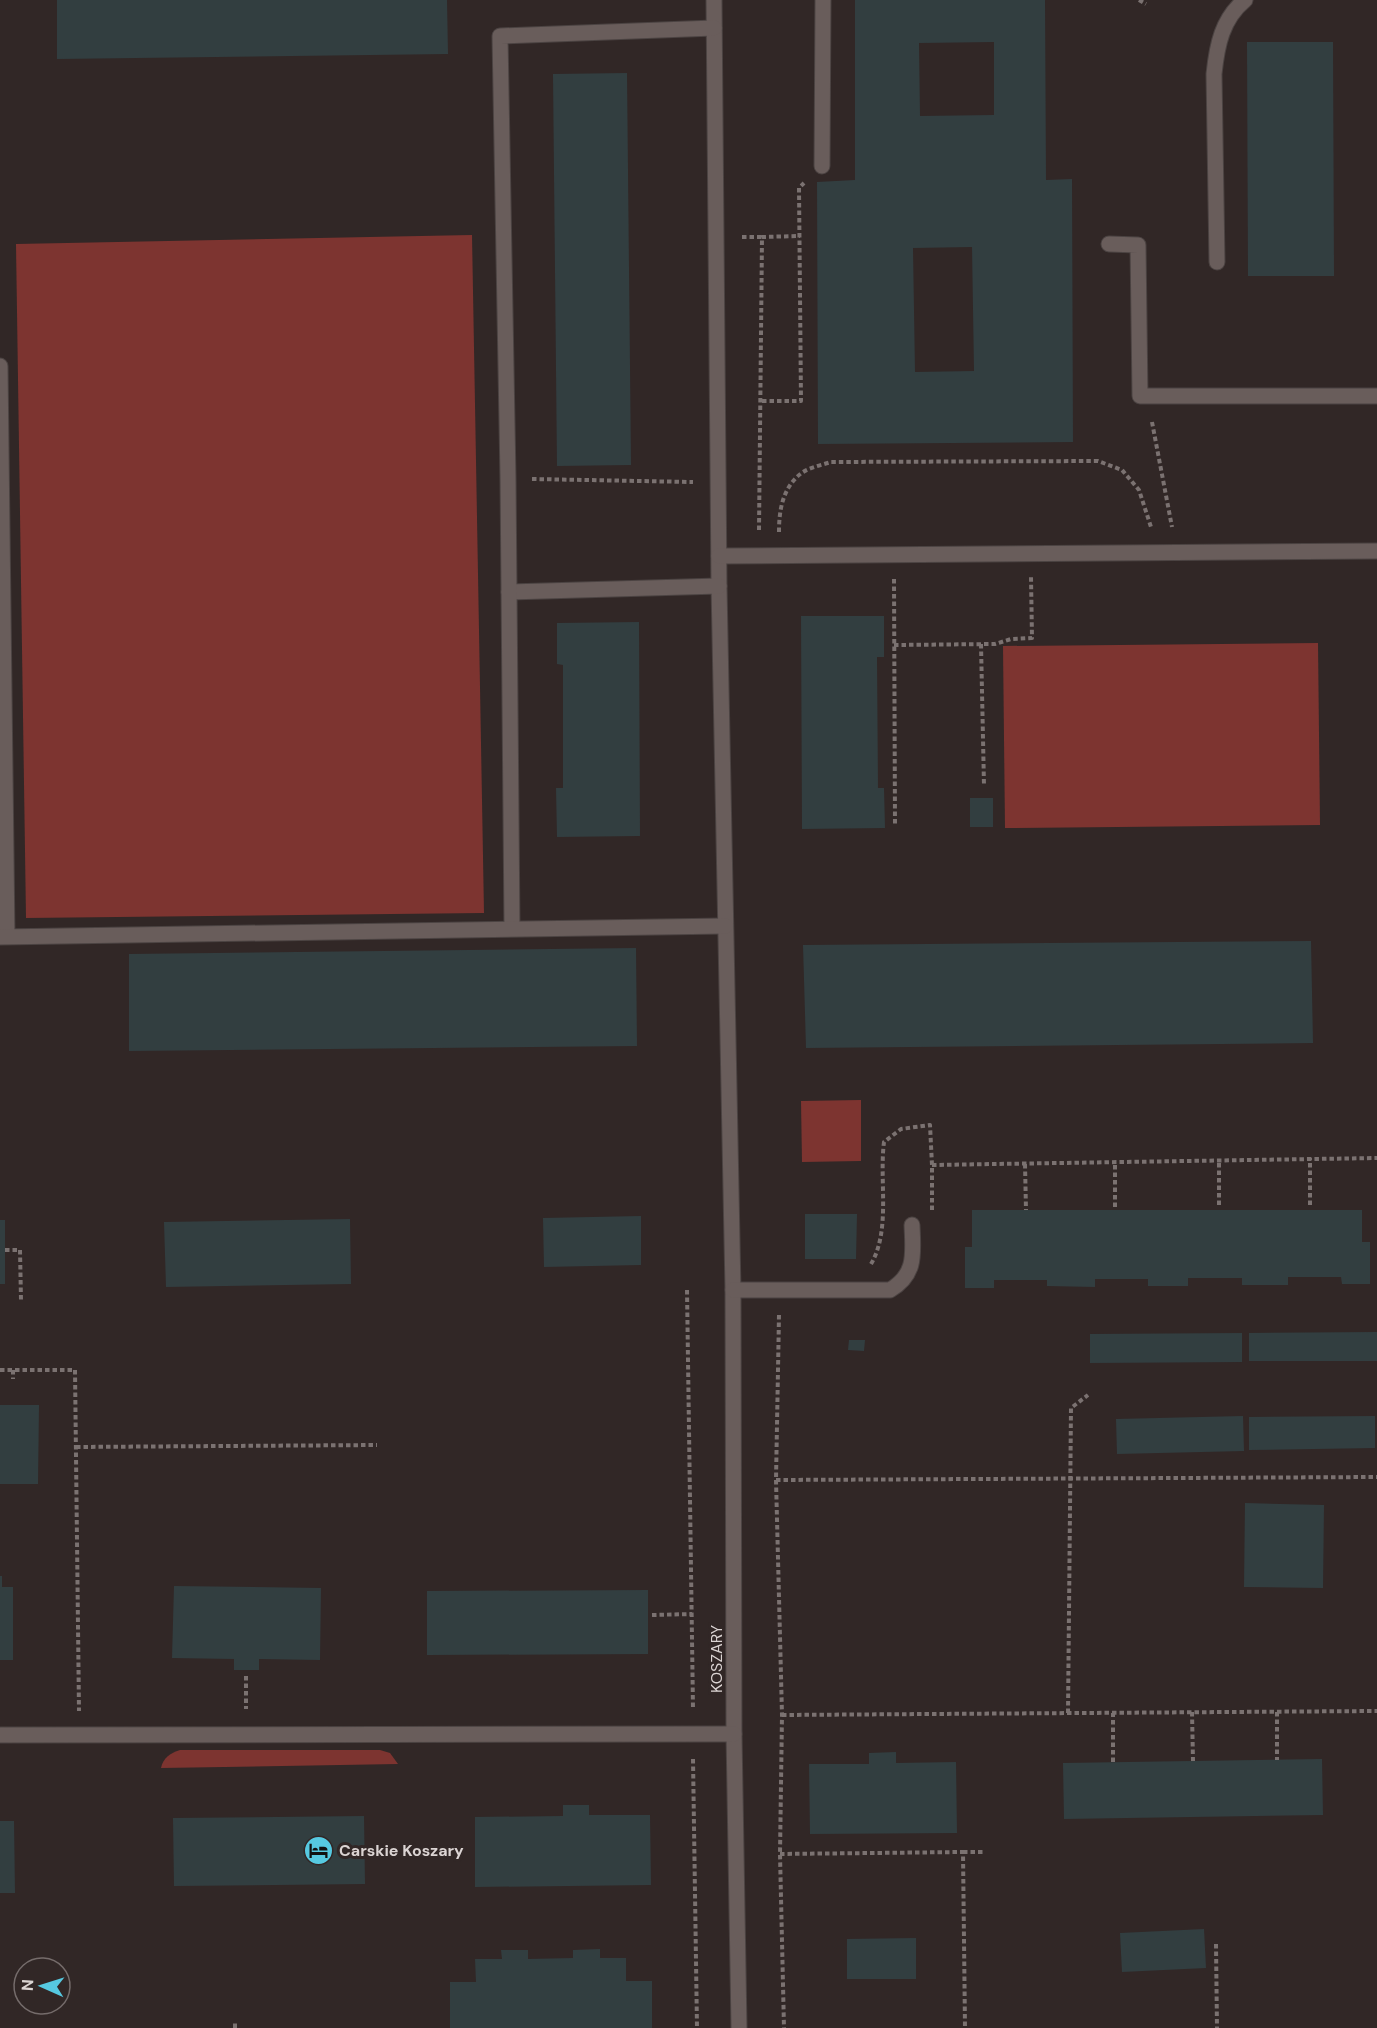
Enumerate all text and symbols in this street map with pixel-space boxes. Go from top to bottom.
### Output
street label: KOSZARY [706,1625,727,1693]
hotel icon: Carskie Koszary [302,1834,334,1866]
place label: Carskie Koszary [339,1840,464,1861]
north arrow [12,1956,72,2016]
text: N [17,1979,38,1992]

